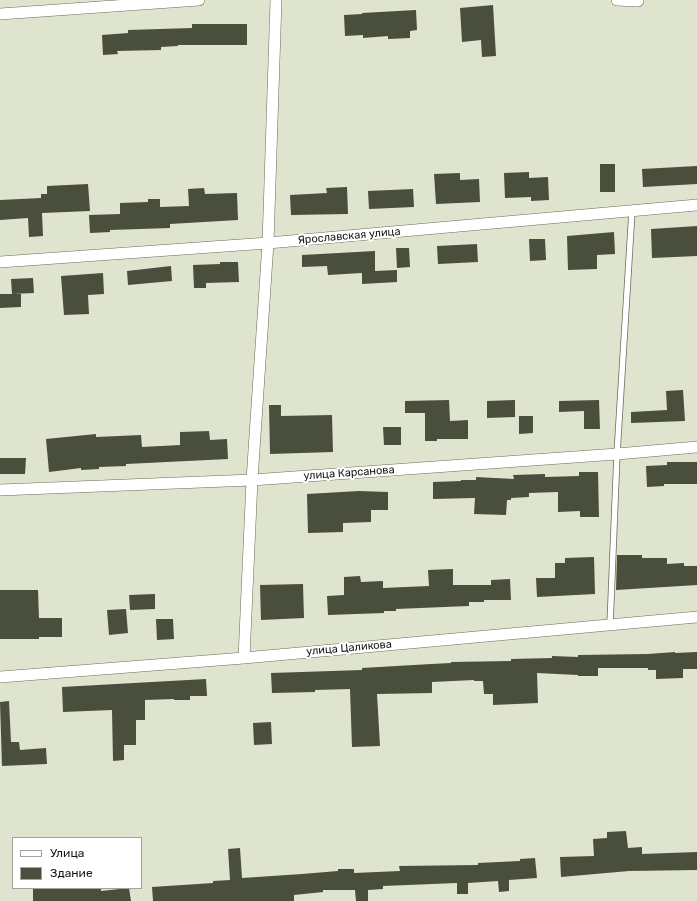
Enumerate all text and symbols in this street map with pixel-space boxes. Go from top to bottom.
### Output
street label: Ярославская улица [297,225,401,247]
street label: улица Карсанова [303,463,395,483]
street label: улица Цаликова [306,638,392,658]
legend [12,837,142,889]
text: Улица [50,846,84,860]
text: Здание [50,866,93,880]

